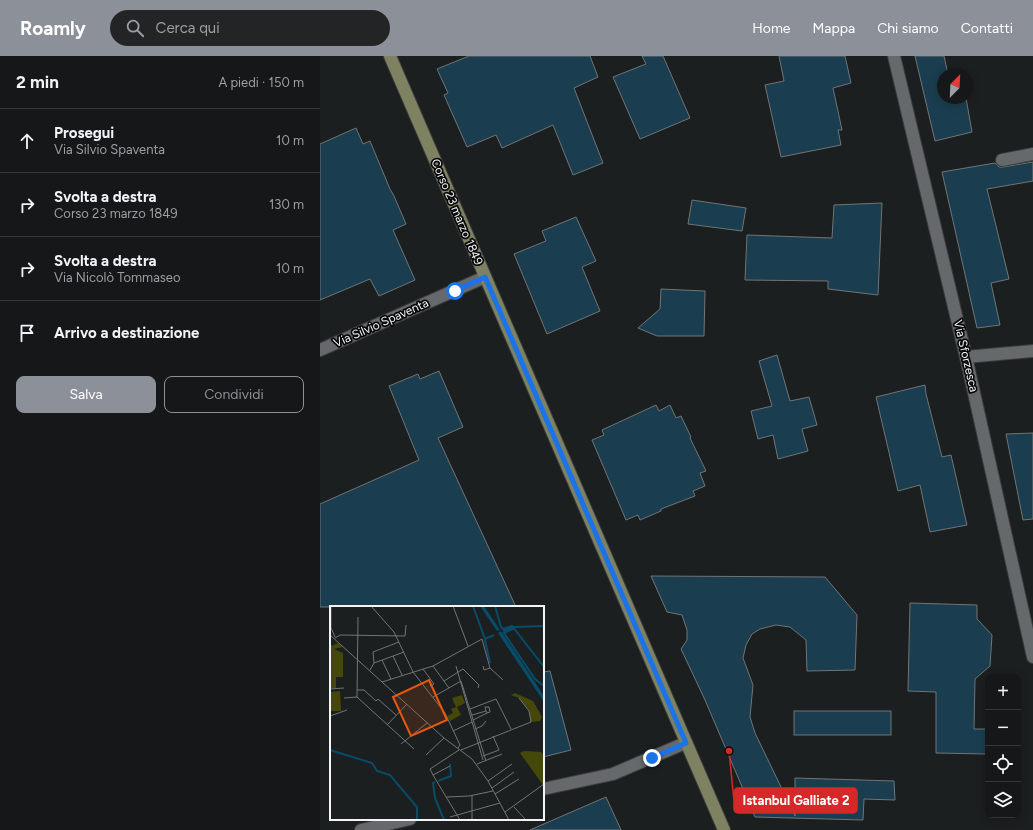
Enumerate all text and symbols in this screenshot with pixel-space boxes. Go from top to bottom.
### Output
search box [110,10,390,46]
text: Roamly [20,17,86,40]
icon: search [124,17,146,39]
text: Cerca qui [156,19,220,37]
text: Home [752,20,791,37]
text: Mappa [813,20,855,37]
text: Chi siamo [877,20,939,37]
text: Contatti [961,20,1013,37]
north arrow [937,68,973,104]
text: 2 min [16,72,59,92]
text: A piedi · 150 m [218,75,304,90]
text: Prosegui [54,124,114,142]
icon: ahead [16,130,38,152]
text: 10 m [276,133,304,148]
text: Via Silvio Spaventa [54,142,165,157]
street label: Corso 23 marzo 1849 [428,157,486,267]
text: Svolta a destra [54,188,157,206]
icon: right [16,194,38,216]
text: 130 m [269,197,304,212]
text: Corso 23 marzo 1849 [54,206,178,221]
text: Svolta a destra [54,252,157,270]
icon: right [16,258,38,280]
text: 10 m [276,261,304,276]
text: Via Nicolò Tommaseo [54,270,181,285]
route start [446,282,464,300]
street label: Via Silvio Spaventa [331,296,431,350]
street label: Via Sforzesca [951,319,981,393]
icon: arrive [16,322,38,344]
text: Arrivo a destinazione [54,324,199,342]
button: Salva [16,376,156,413]
button: Condividi [164,376,304,413]
inset map [330,606,544,820]
map controls [985,674,1021,818]
button: + [985,674,1021,710]
button: − [985,710,1021,746]
button: locate [985,746,1021,782]
route end [643,749,661,767]
button: layers [985,782,1021,818]
callout: Istanbul Galliate 2 [734,788,857,813]
text: Istanbul Galliate 2 [743,793,849,808]

